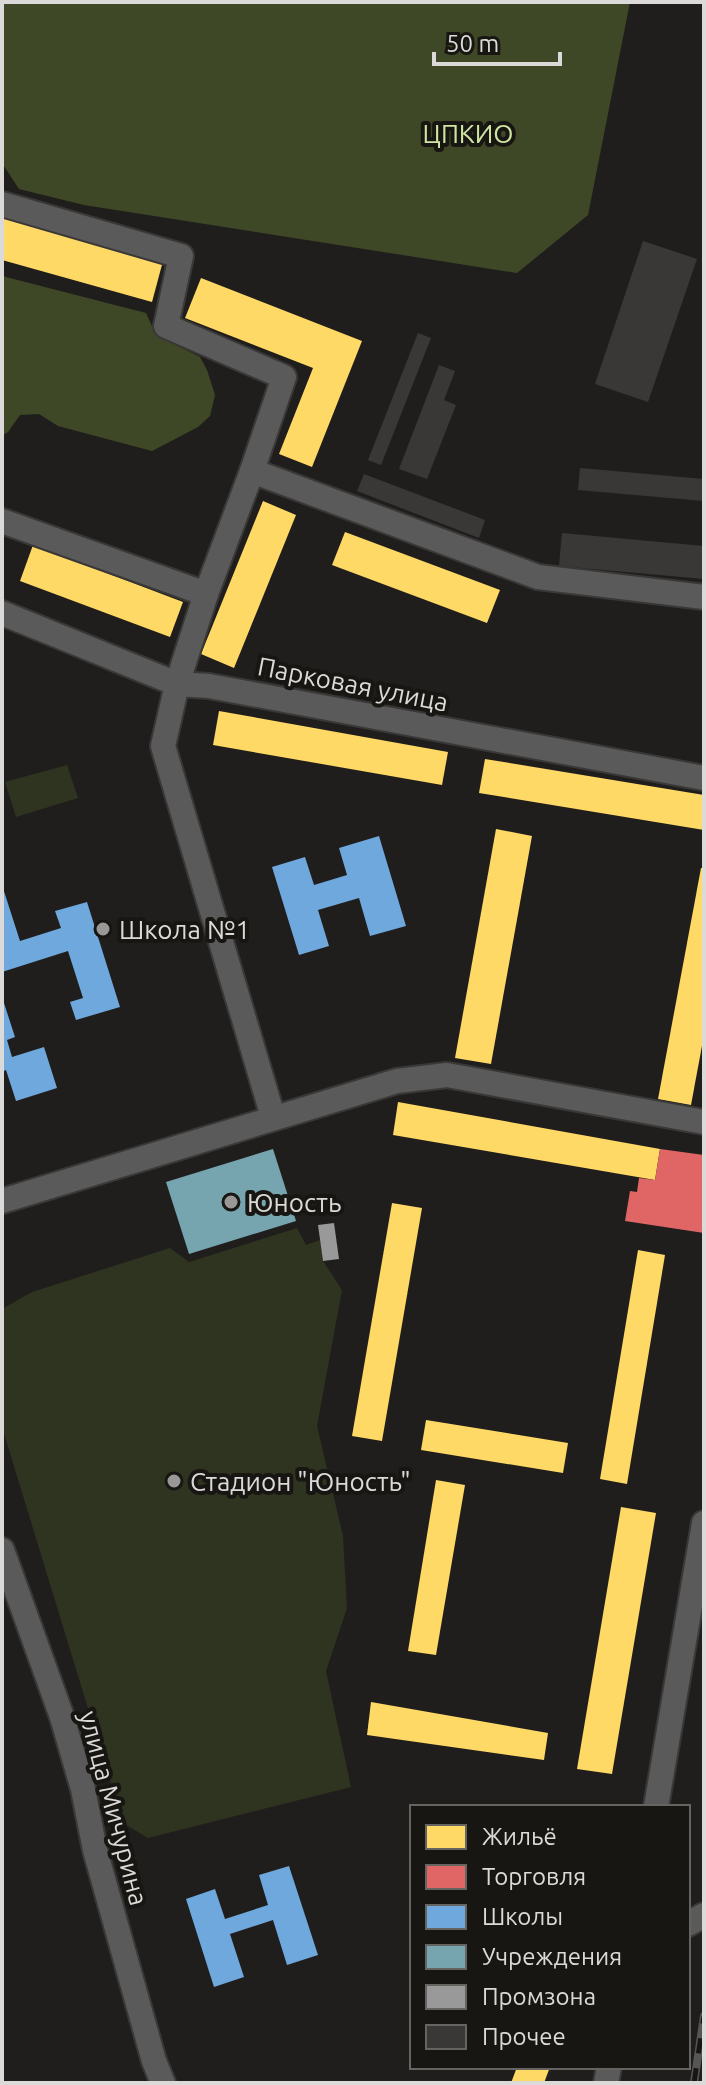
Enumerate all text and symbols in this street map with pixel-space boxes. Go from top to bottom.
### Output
scale bar [434,16,560,66]
text: 50 m [446,30,499,57]
park label: ЦПКИО [423,119,513,148]
street label: Парковая улица [255,651,451,717]
place label: Школа №1 [119,915,250,944]
marker: Школа №1 [94,920,112,938]
place label: Юность [247,1188,341,1217]
marker: Юность [222,1193,240,1211]
place label: Стадион "Юность" [190,1467,411,1496]
marker: Стадион "Юность" [165,1472,183,1490]
street label: улица Мичурина [74,1707,154,1909]
legend [410,1805,690,2069]
text: Жильё [482,1823,557,1850]
text: Торговля [482,1863,586,1890]
text: Школы [482,1903,563,1930]
text: Учреждения [482,1943,622,1970]
text: Промзона [482,1983,596,2010]
text: Прочее [482,2023,566,2050]

